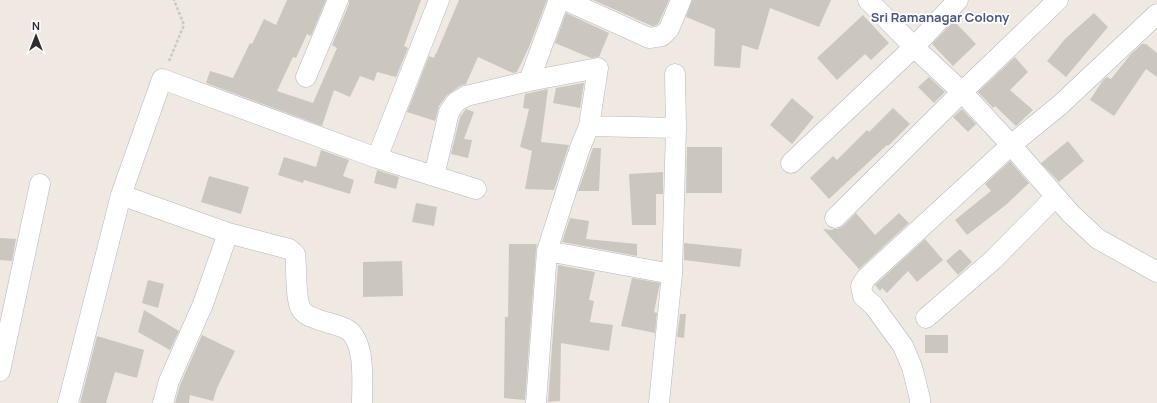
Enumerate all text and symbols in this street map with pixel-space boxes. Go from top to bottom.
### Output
district label: Sri Ramanagar Colony [871,8,1010,26]
north arrow [16,16,56,56]
text: N [32,18,40,33]

